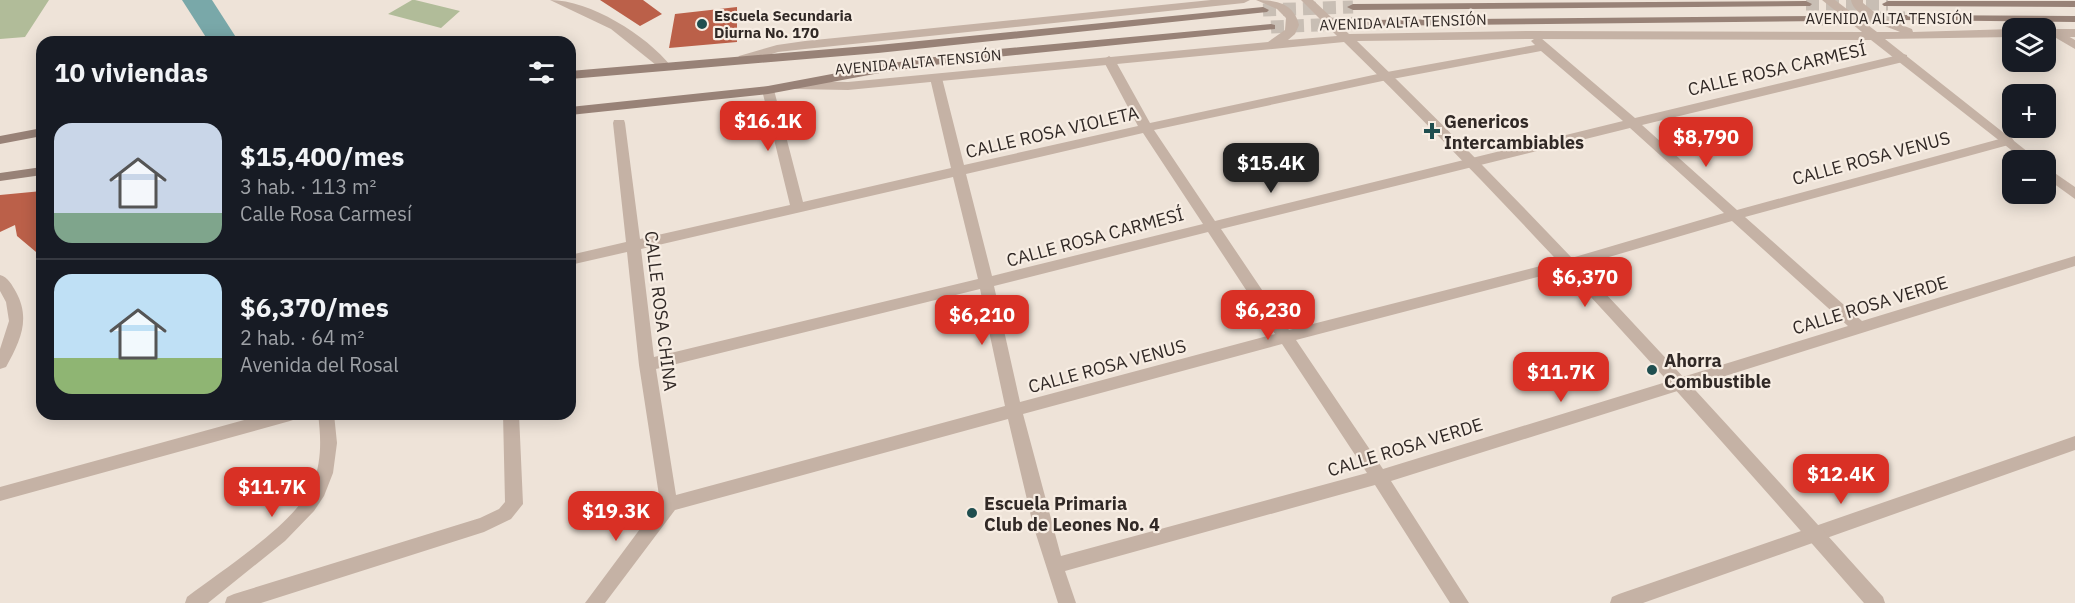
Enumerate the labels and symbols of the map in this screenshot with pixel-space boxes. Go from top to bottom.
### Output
place label: Escuela Secundaria Diurna No. 170 [714,6,853,42]
street label: AVENIDA ALTA TENSIÓN [1805,9,1973,28]
street label: AVENIDA ALTA TENSIÓN [1319,10,1487,34]
marker: Escuela Secundaria Diurna No. 170 [695,17,709,31]
street label: CALLE ROSA CARMESÍ [1685,37,1869,101]
street label: AVENIDA ALTA TENSIÓN [834,45,1002,79]
pin: $16.1K [719,101,817,152]
street label: CALLE ROSA VIOLETA [963,101,1141,163]
place label: Genericos Intercambiables [1444,110,1584,154]
pin: $8,790 [1657,117,1755,168]
marker: Genericos Intercambiables [1425,124,1439,138]
street label: CALLE ROSA VENUS [1789,126,1953,190]
pin: $15.4K [1222,143,1320,194]
street label: CALLE ROSA CARMESÍ [1004,202,1186,272]
street label: CALLE ROSA CHINA [640,230,682,393]
pin: $6,370 [1536,257,1634,308]
street label: CALLE ROSA VERDE [1789,270,1951,340]
pin: $6,230 [1219,290,1317,341]
pin: $6,210 [933,295,1031,346]
street label: CALLE ROSA VENUS [1025,334,1189,398]
place label: Ahorra Combustible [1664,349,1771,393]
pin: $11.7K [1512,352,1610,403]
marker: Ahorra Combustible [1645,363,1659,377]
street label: CALLE ROSA VERDE [1324,412,1486,482]
pin: $12.4K [1792,454,1890,505]
pin: $11.7K [223,467,321,518]
pin: $19.3K [567,491,665,542]
place label: Escuela Primaria Club de Leones No. 4 [984,492,1160,536]
marker: Escuela Primaria Club de Leones No. 4 [965,506,979,520]

